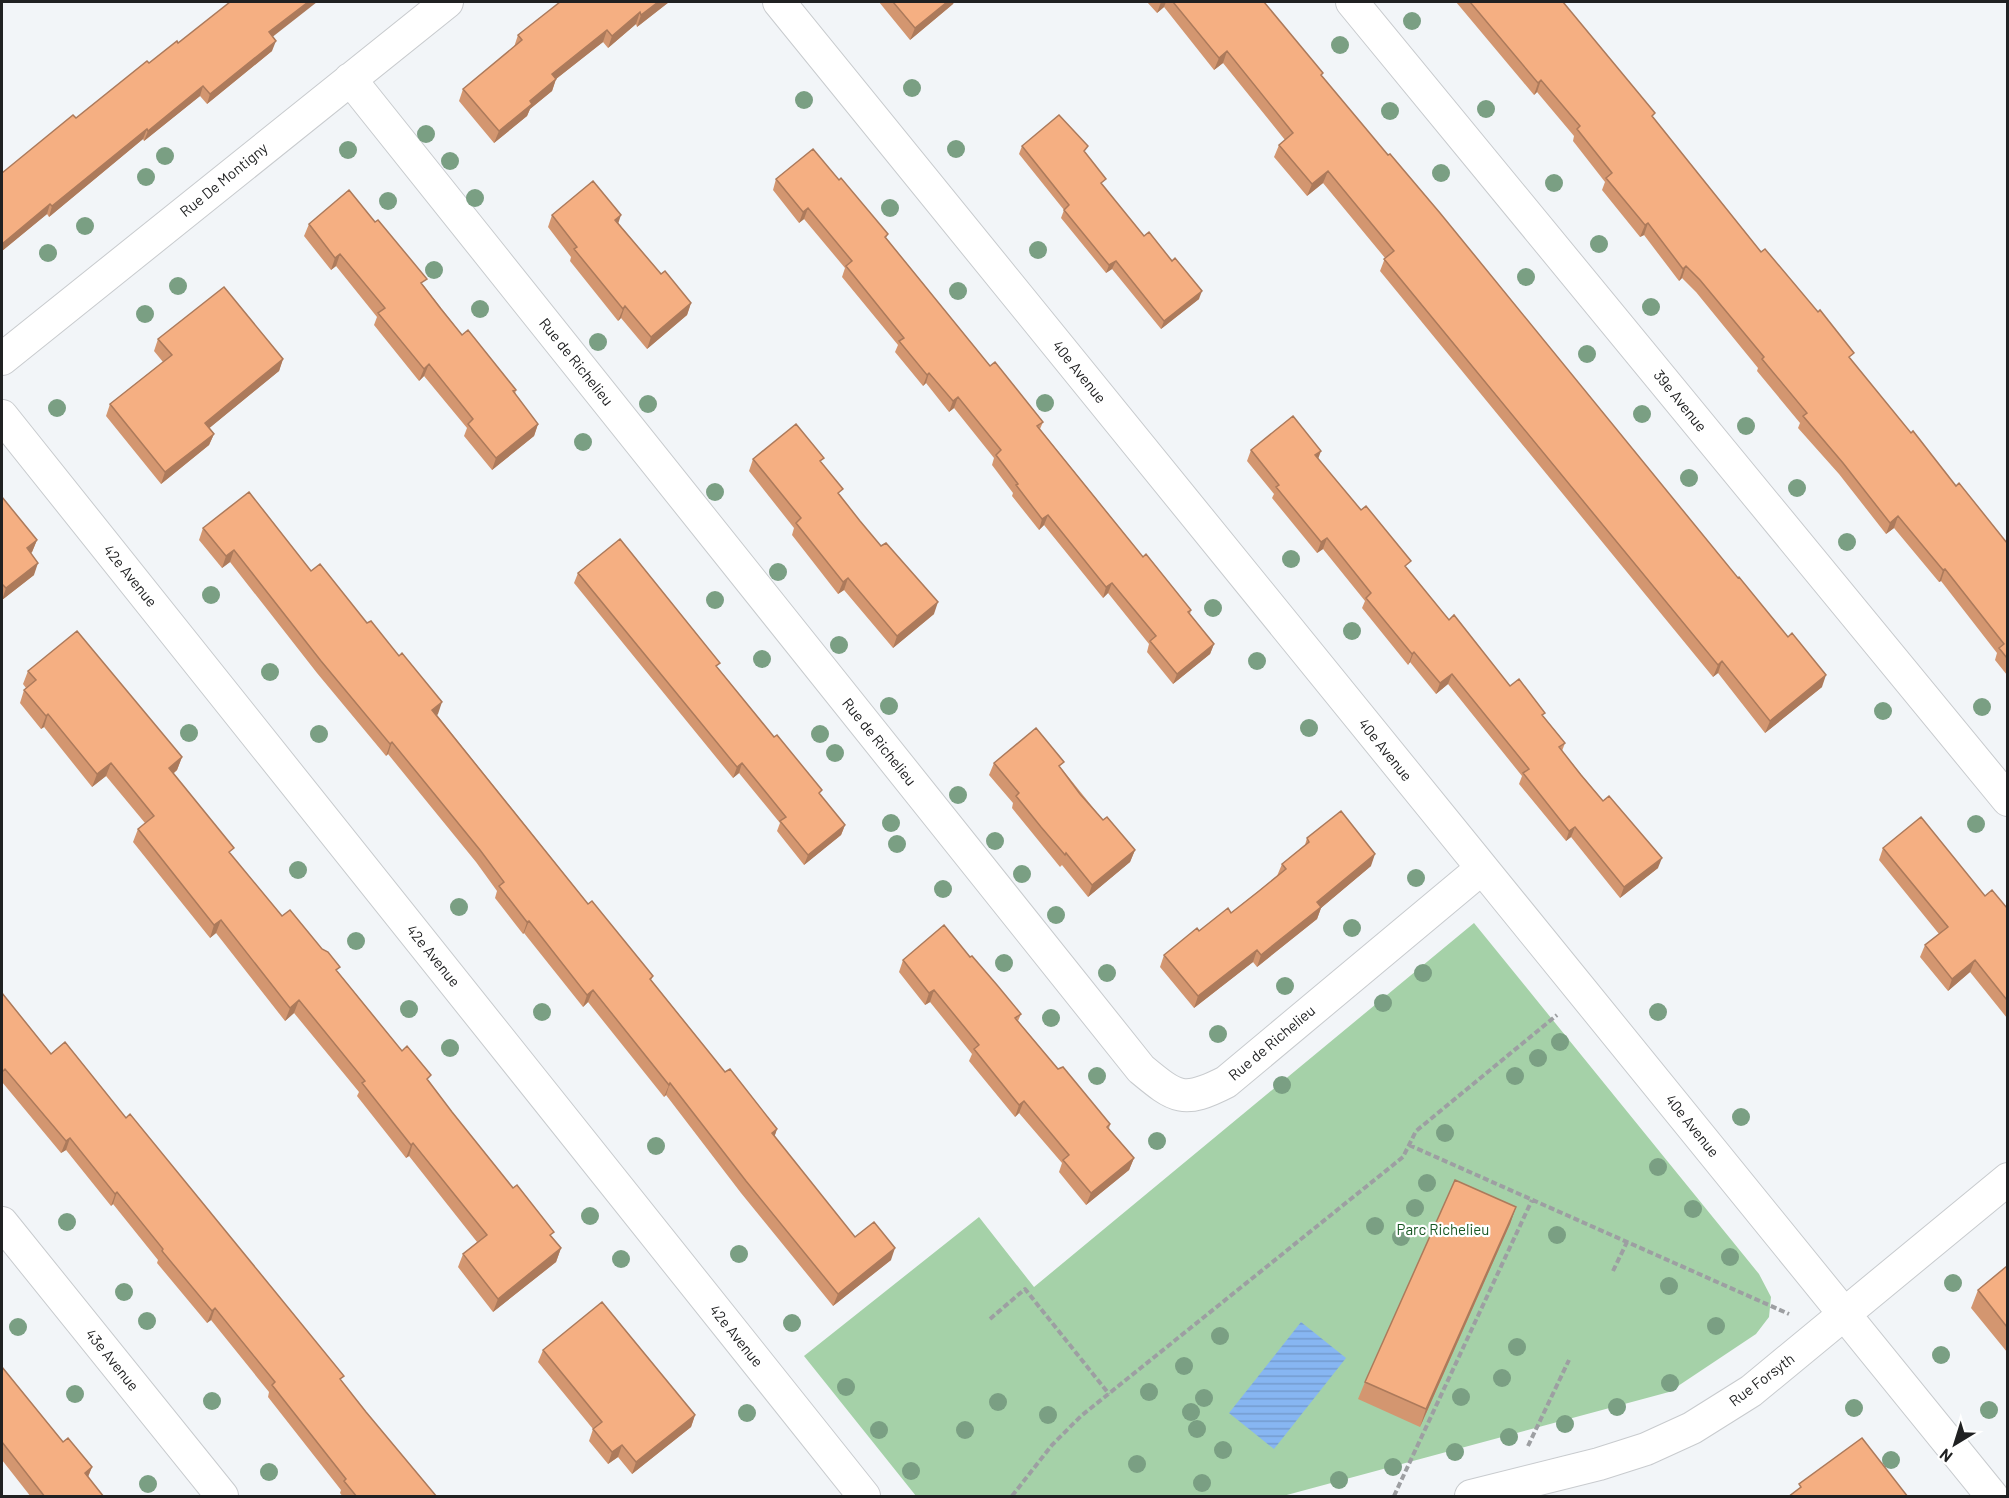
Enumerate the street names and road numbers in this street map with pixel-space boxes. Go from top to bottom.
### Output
street label: Rue De Montigny [176,138,271,220]
street label: Rue de Richelieu [536,314,618,409]
street label: 40e Avenue [1049,336,1111,406]
street label: 39e Avenue [1650,366,1711,435]
street label: 42e Avenue [100,541,161,610]
street label: Rue de Richelieu [839,694,921,789]
street label: 40e Avenue [1355,714,1417,784]
street label: 42e Avenue [403,921,464,990]
street label: Rue de Richelieu [1224,1001,1318,1084]
street label: 40e Avenue [1662,1090,1724,1160]
street label: 42e Avenue [706,1301,767,1370]
street label: 43e Avenue [82,1325,143,1394]
street label: Rue Forsyth [1725,1349,1798,1410]

